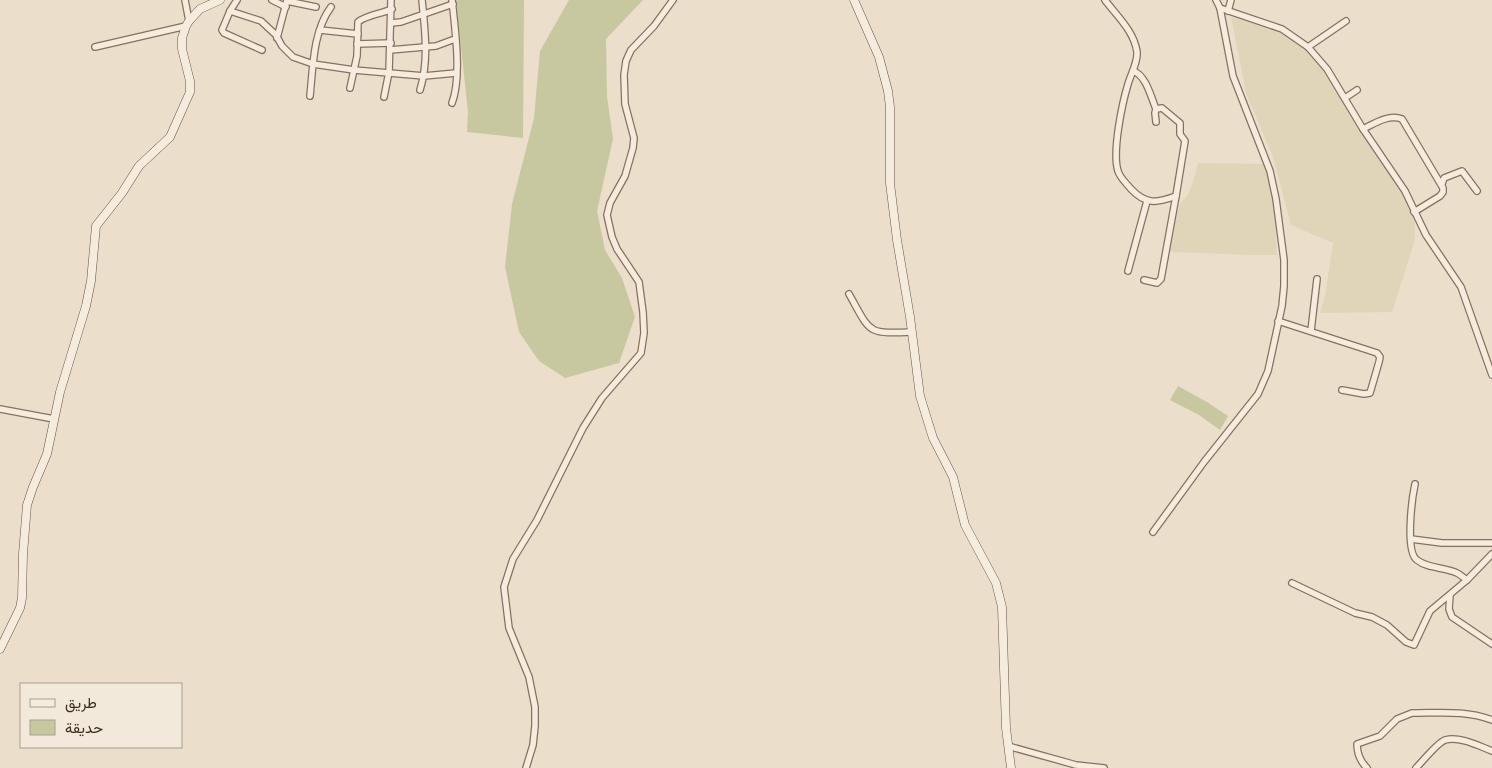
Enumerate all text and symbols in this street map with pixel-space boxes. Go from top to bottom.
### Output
legend [20,683,182,748]
text: طريق [65,694,97,713]
text: حديقة [65,719,103,737]

